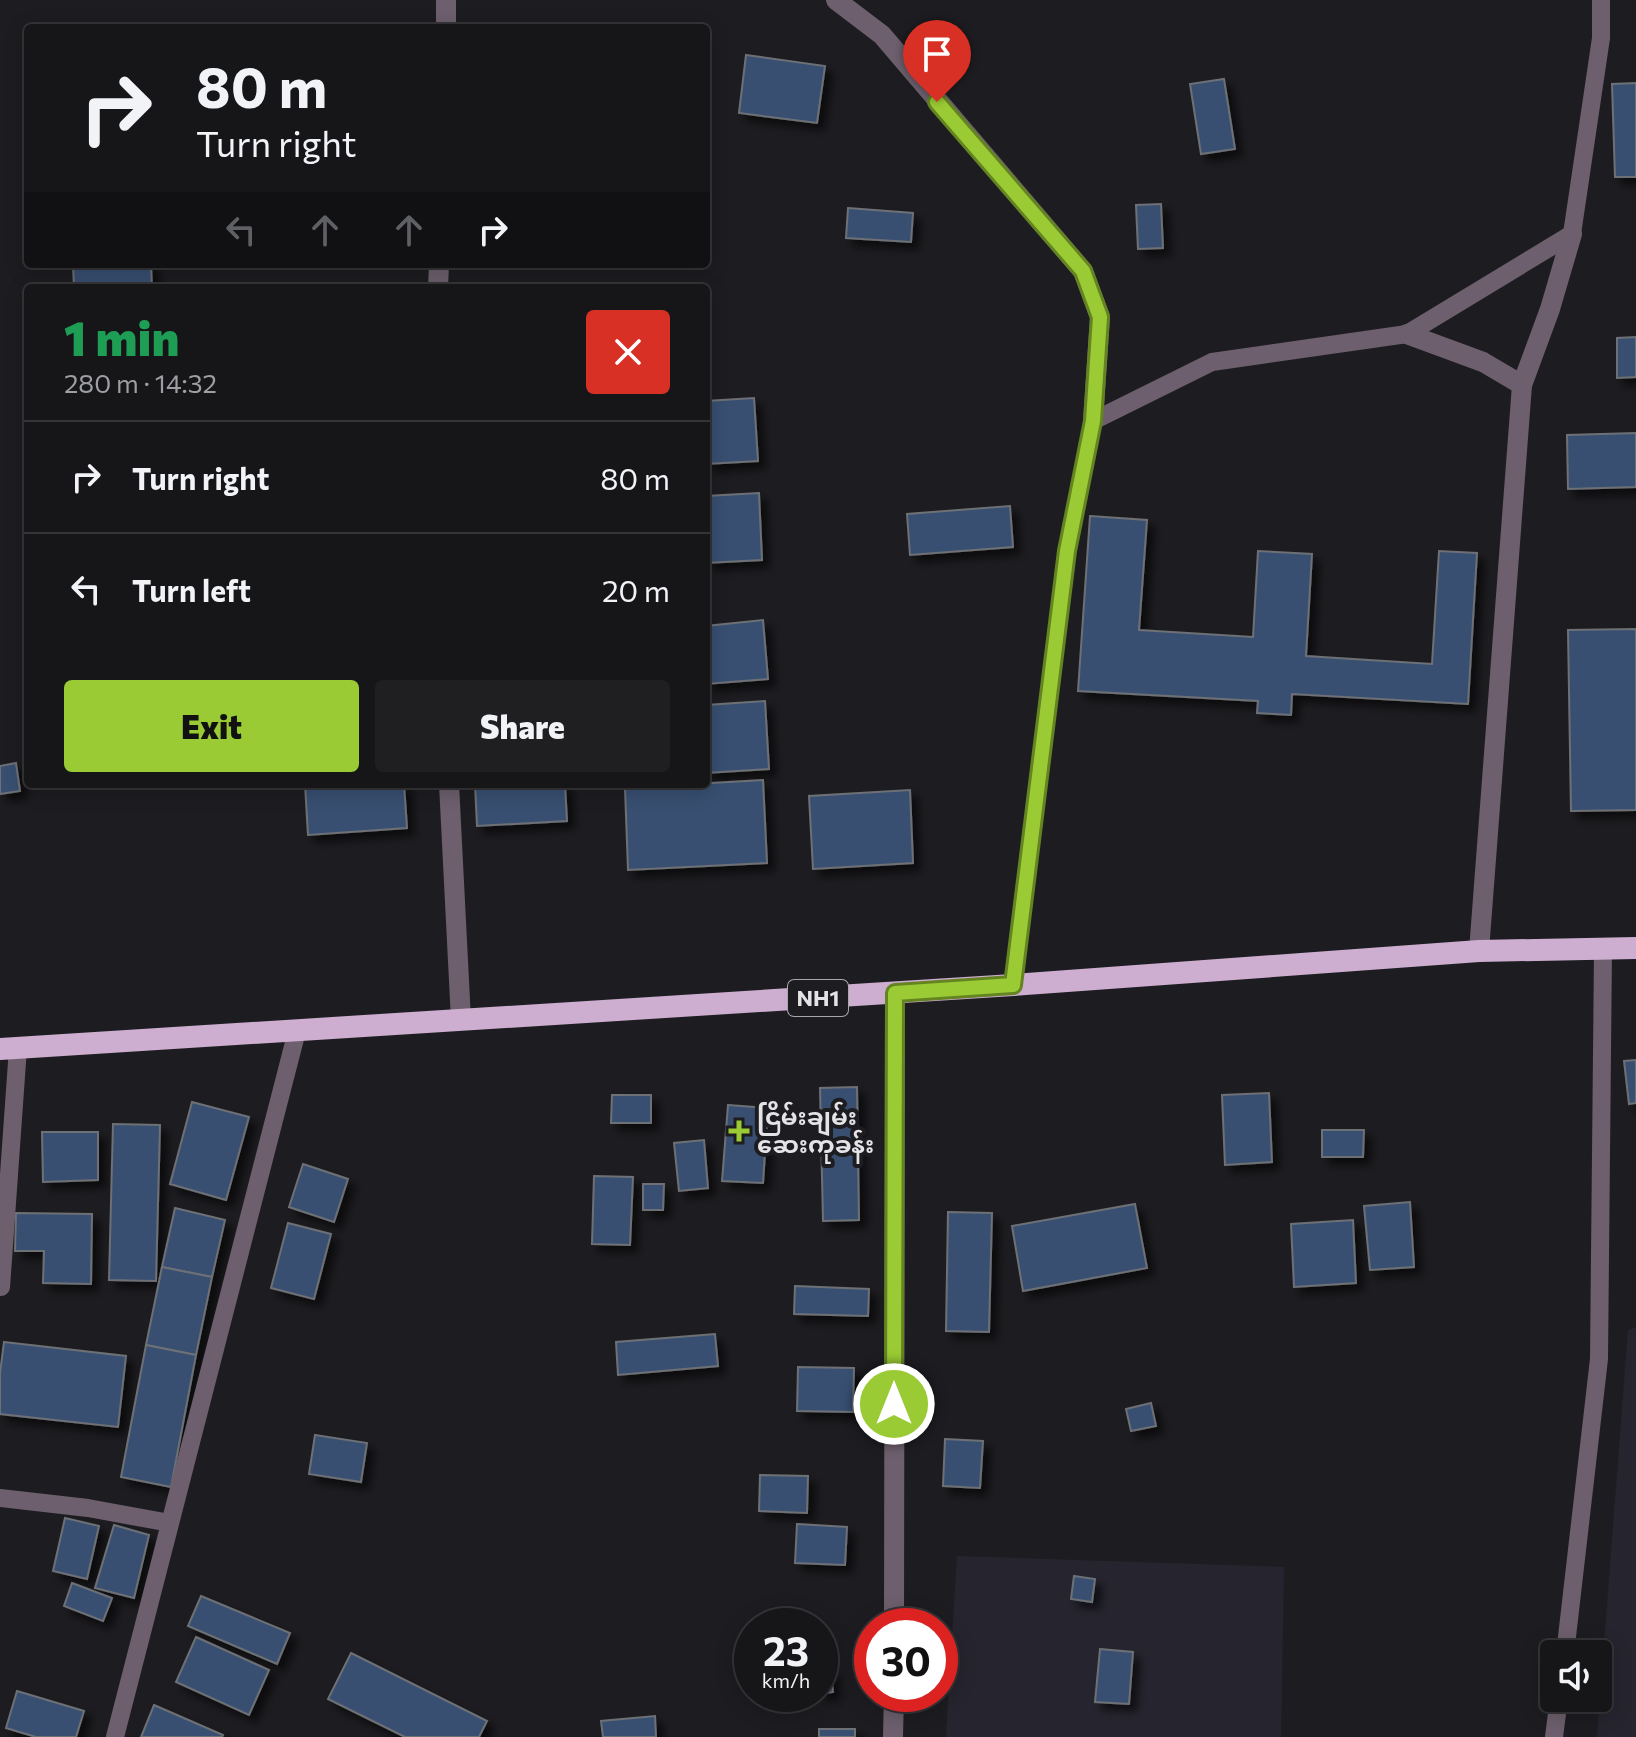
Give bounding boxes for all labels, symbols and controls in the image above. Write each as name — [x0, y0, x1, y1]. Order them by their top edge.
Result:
pin — [903, 20, 971, 102]
icon: arrive — [915, 32, 959, 76]
text: 80 m — [196, 51, 327, 120]
icon: right — [64, 56, 168, 160]
text: Turn right — [196, 120, 357, 164]
icon: left — [219, 208, 263, 252]
icon: ahead — [303, 208, 347, 252]
icon: ahead — [387, 208, 431, 252]
icon: right — [471, 208, 515, 252]
text: 1 min — [64, 307, 179, 366]
button: close — [586, 310, 670, 394]
text: 280 m · 14:32 — [64, 367, 217, 398]
icon: right — [64, 455, 108, 499]
text: Turn right — [132, 459, 269, 496]
text: 80 m — [600, 459, 670, 496]
icon: left — [64, 567, 108, 611]
text: Turn left — [132, 571, 251, 608]
text: 20 m — [602, 571, 670, 608]
button: Exit — [64, 680, 359, 772]
button: Share — [375, 680, 670, 772]
road number: NH1 — [788, 980, 848, 1016]
place label: ငြိမ်းချမ်း ဆေးကုခန်း — [757, 1101, 874, 1164]
marker: ငြိမ်းချမ်း ဆေးကုခန်း — [728, 1120, 750, 1142]
position arrow — [852, 1362, 936, 1446]
speed limit sign: 30 — [854, 1608, 958, 1712]
text: 23 — [763, 1625, 809, 1674]
map controls — [1540, 1640, 1612, 1712]
button: sound — [1540, 1640, 1612, 1712]
text: km/h — [762, 1668, 810, 1692]

